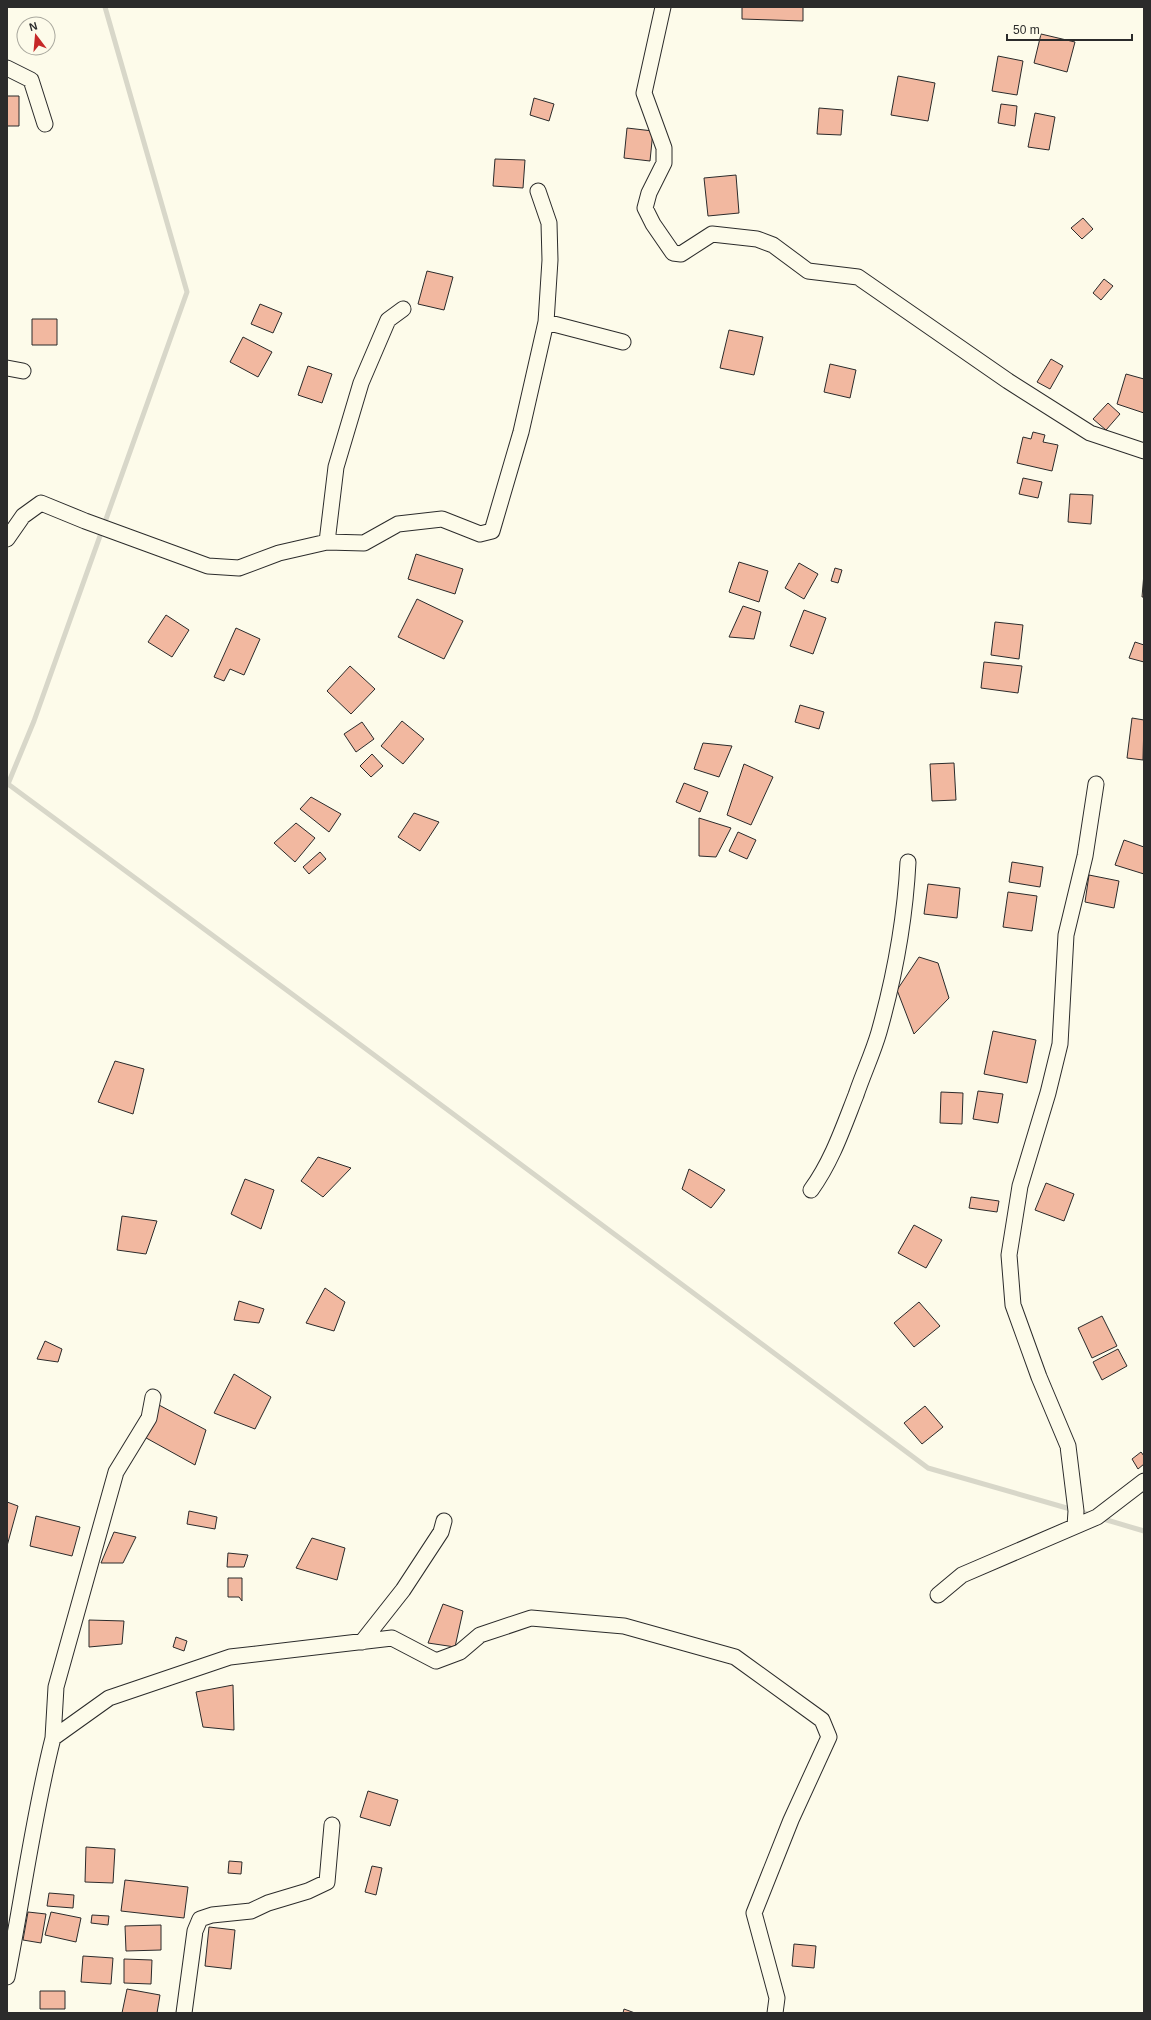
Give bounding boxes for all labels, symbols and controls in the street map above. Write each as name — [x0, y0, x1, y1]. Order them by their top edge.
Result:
north arrow — [16, 16, 56, 56]
scale bar — [1007, 16, 1132, 42]
text: N — [28, 20, 39, 33]
text: 50 m — [1013, 23, 1040, 37]

